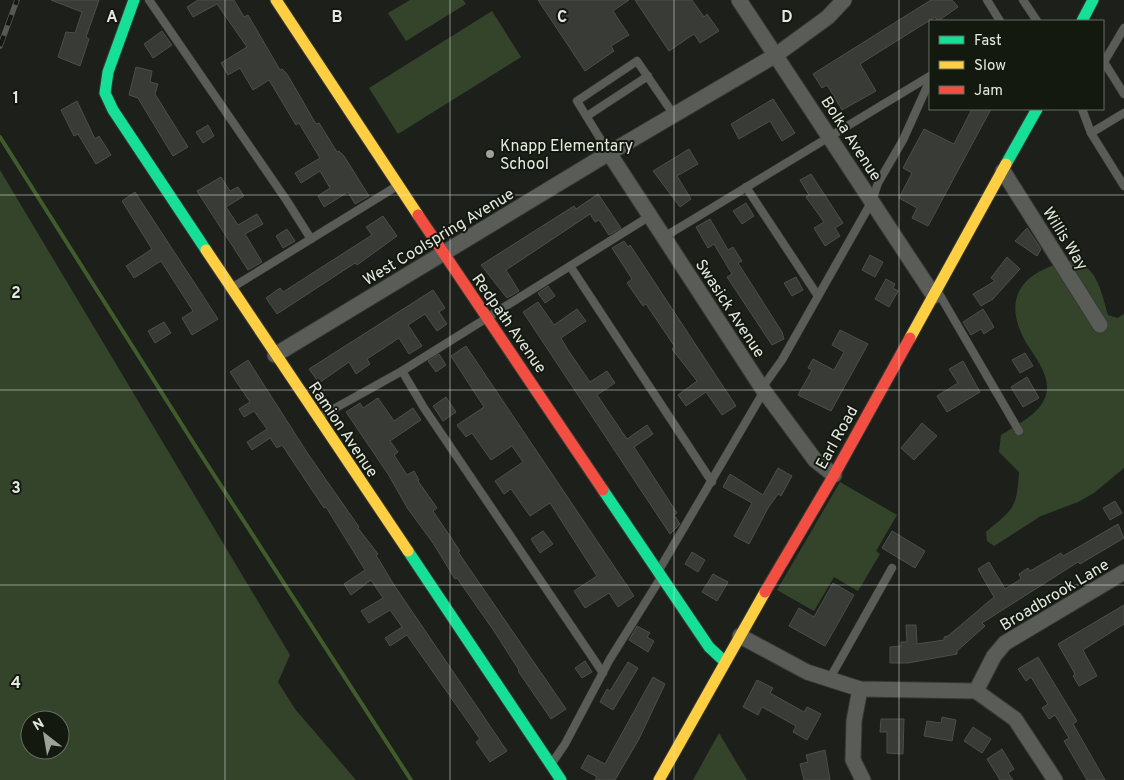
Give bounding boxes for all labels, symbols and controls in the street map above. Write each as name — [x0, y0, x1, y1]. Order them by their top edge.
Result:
text: A — [106, 8, 118, 28]
text: B — [331, 8, 343, 28]
text: C — [557, 8, 567, 28]
text: D — [781, 8, 793, 28]
legend — [929, 20, 1104, 110]
text: Fast — [974, 32, 1002, 51]
text: Slow — [974, 57, 1006, 76]
text: Jam — [974, 82, 1003, 101]
text: 1 — [13, 89, 19, 109]
street label: Bolka Avenue — [816, 93, 885, 185]
place label: Knapp Elementary School — [500, 137, 633, 175]
marker: Knapp Elementary School — [484, 148, 496, 160]
street label: West Coolspring Avenue — [360, 185, 518, 291]
street label: Willis Way — [1037, 204, 1092, 274]
street label: Swasick Avenue — [690, 256, 769, 362]
street label: Redpath Avenue — [467, 271, 550, 378]
text: 2 — [11, 284, 21, 304]
street label: Ramion Avenue — [303, 378, 382, 482]
street label: Earl Road — [812, 403, 863, 473]
text: 3 — [11, 479, 21, 499]
street label: Broadbrook Lane — [997, 555, 1113, 636]
text: 4 — [11, 674, 21, 694]
north arrow — [20, 710, 70, 760]
text: N — [30, 715, 48, 735]

